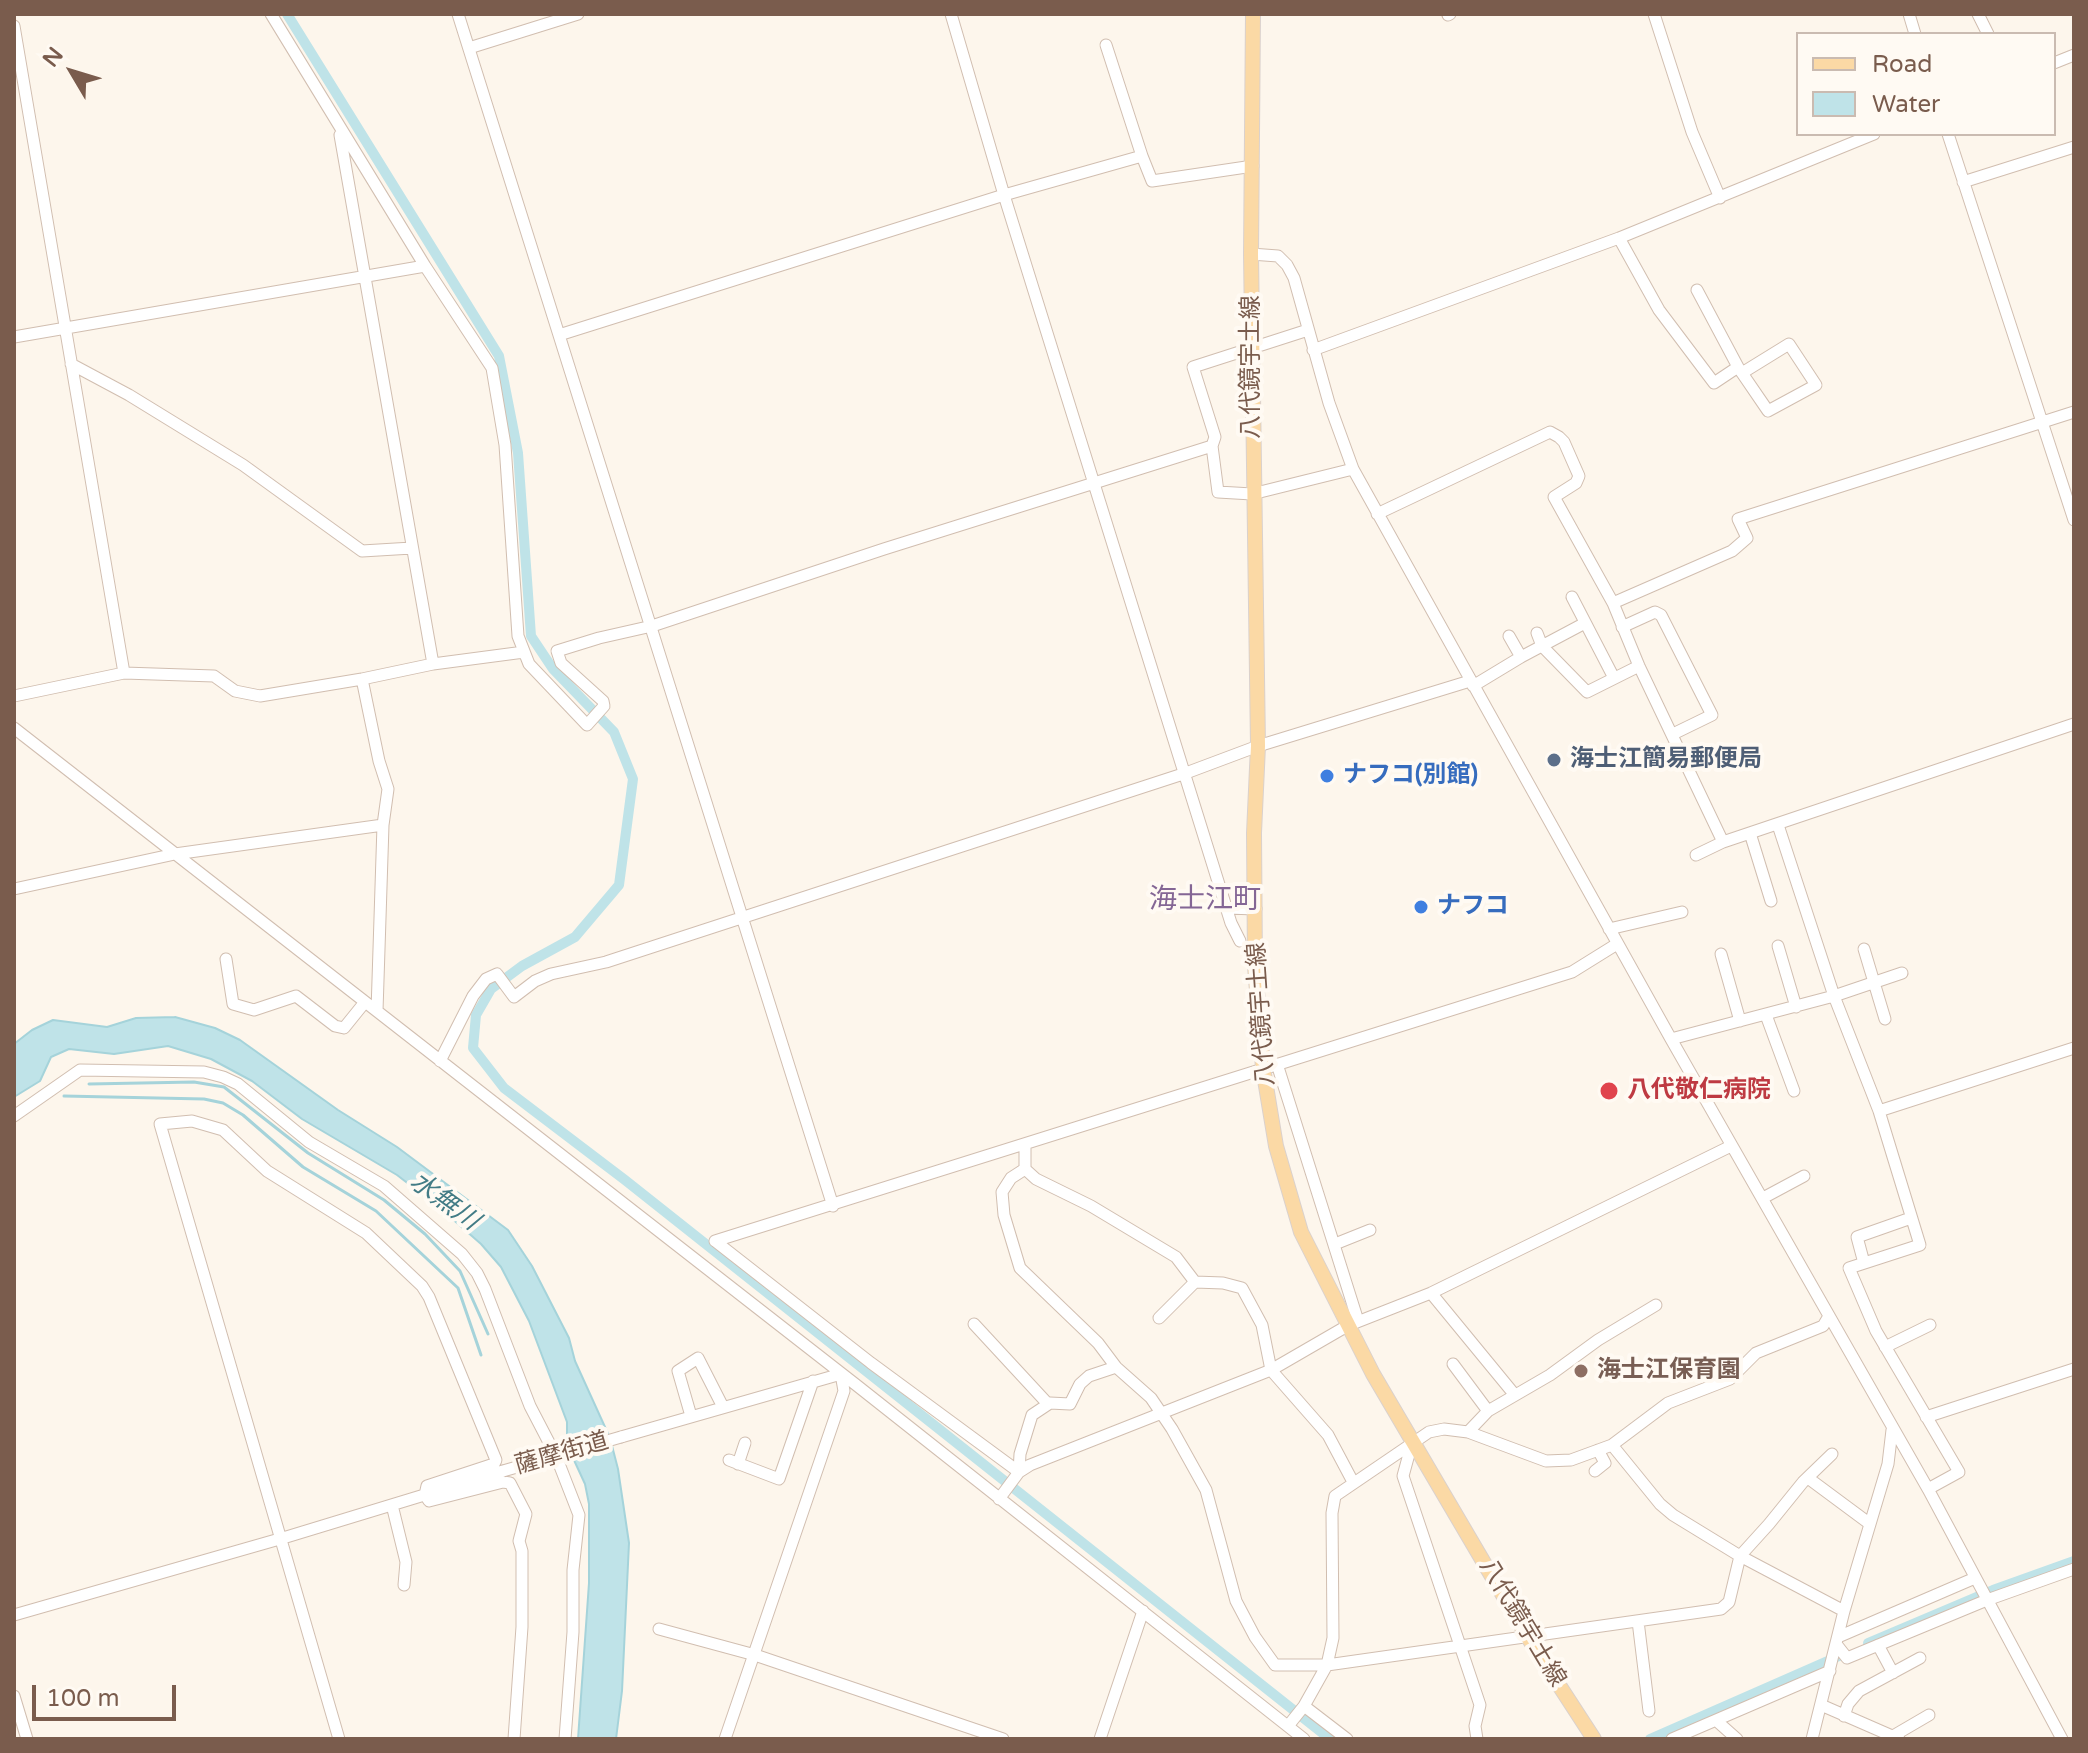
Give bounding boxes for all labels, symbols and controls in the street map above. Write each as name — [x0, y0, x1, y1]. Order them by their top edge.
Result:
north arrow — [32, 32, 112, 112]
legend — [1796, 32, 2056, 136]
text: N — [37, 42, 69, 72]
text: Road — [1872, 50, 1932, 79]
text: Water — [1872, 90, 1940, 119]
street label: 八代鏡宇土線 — [1238, 295, 1266, 439]
place label: 海士江簡易郵便局 — [1570, 746, 1762, 774]
marker: 海士江簡易郵便局 — [1545, 751, 1563, 769]
place label: ナフコ(別館) — [1343, 762, 1478, 790]
marker: ナフコ(別館) — [1318, 767, 1336, 785]
district label: 海士江町 — [1149, 884, 1261, 918]
place label: ナフコ — [1437, 893, 1509, 921]
marker: ナフコ — [1412, 898, 1430, 916]
street label: 八代鏡宇土線 — [1243, 941, 1281, 1087]
place label: 八代敬仁病院 — [1627, 1077, 1771, 1105]
marker: 八代敬仁病院 — [1598, 1080, 1620, 1102]
water label: 水無川 — [403, 1166, 485, 1238]
place label: 海士江保育園 — [1597, 1357, 1741, 1385]
marker: 海士江保育園 — [1572, 1362, 1590, 1380]
street label: 薩摩街道 — [512, 1427, 612, 1481]
street label: 八代鏡宇土線 — [1473, 1554, 1571, 1692]
scale bar — [36, 1669, 180, 1719]
text: 100 m — [46, 1684, 120, 1713]

